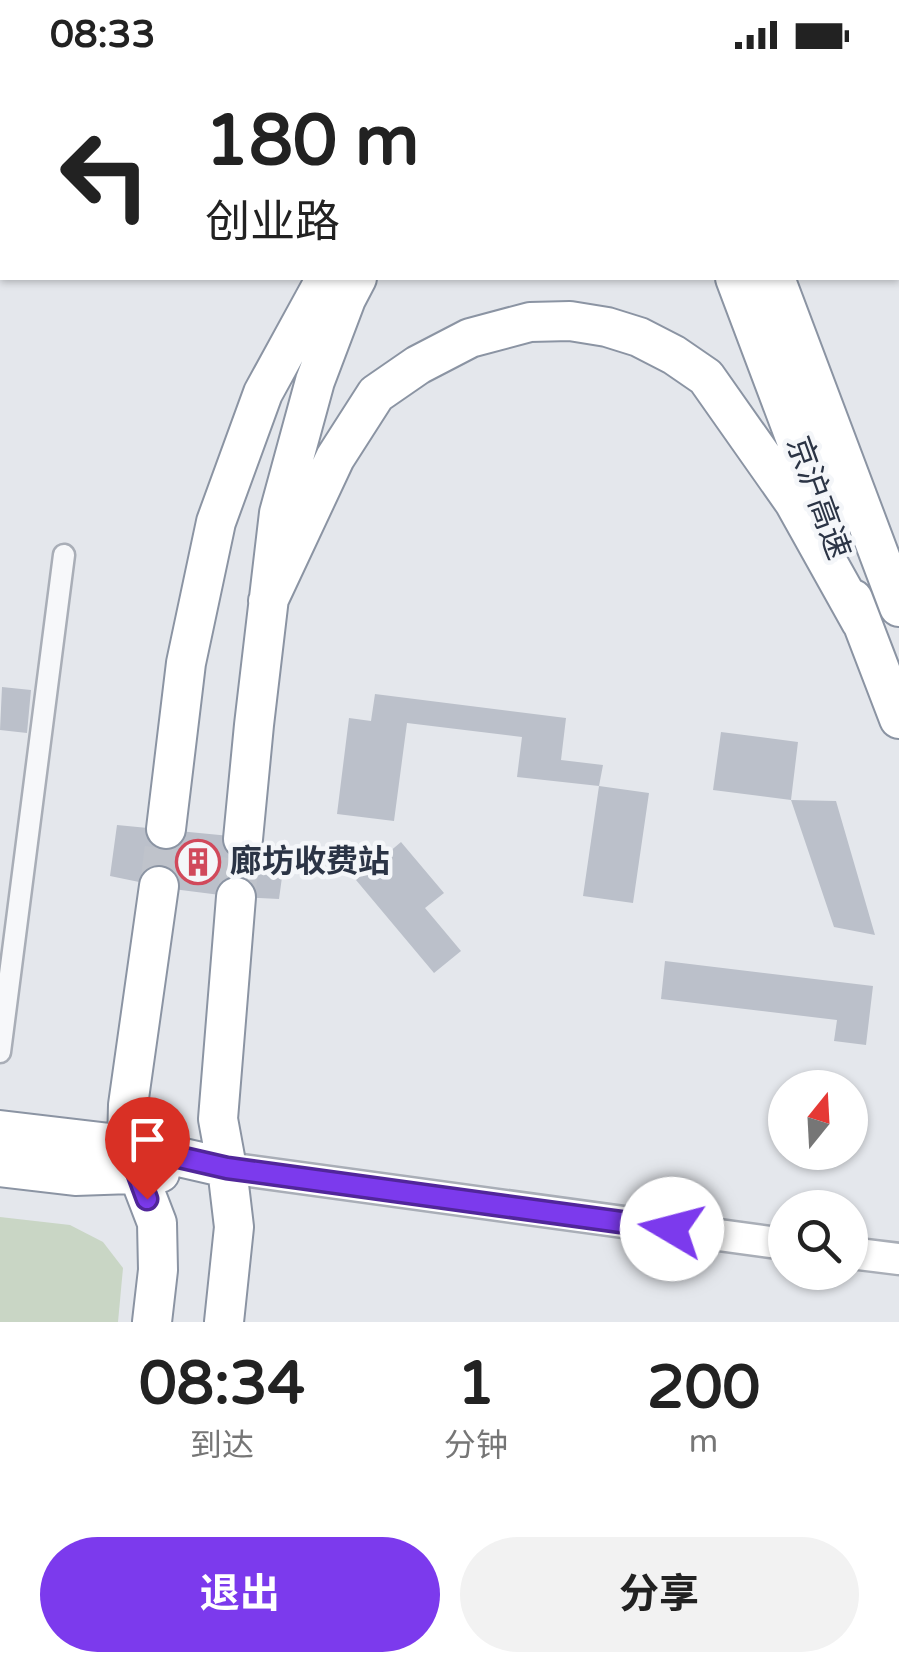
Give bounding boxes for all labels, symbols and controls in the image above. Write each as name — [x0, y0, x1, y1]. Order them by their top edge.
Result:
text: 08:33 — [50, 12, 155, 58]
text: 180 m — [205, 100, 419, 184]
icon: left — [40, 110, 170, 240]
text: 创业路 — [205, 196, 340, 250]
street label: 京沪高速 — [778, 431, 858, 565]
building icon: 廊坊收费站 — [175, 839, 221, 885]
place label: 廊坊收费站 — [230, 843, 390, 881]
north arrow — [768, 1070, 868, 1170]
map controls — [768, 1070, 868, 1290]
pin — [105, 1097, 190, 1200]
icon: arrive — [120, 1112, 175, 1167]
position arrow — [620, 1177, 724, 1281]
button: search — [768, 1190, 868, 1290]
text: 08:34 — [139, 1348, 305, 1420]
text: 1 — [457, 1348, 495, 1420]
text: 200 — [647, 1352, 760, 1424]
text: m — [689, 1423, 718, 1461]
text: 到达 — [190, 1427, 254, 1465]
text: 分钟 — [444, 1427, 508, 1465]
button: 退出 — [40, 1537, 440, 1652]
button: 分享 — [460, 1537, 859, 1652]

